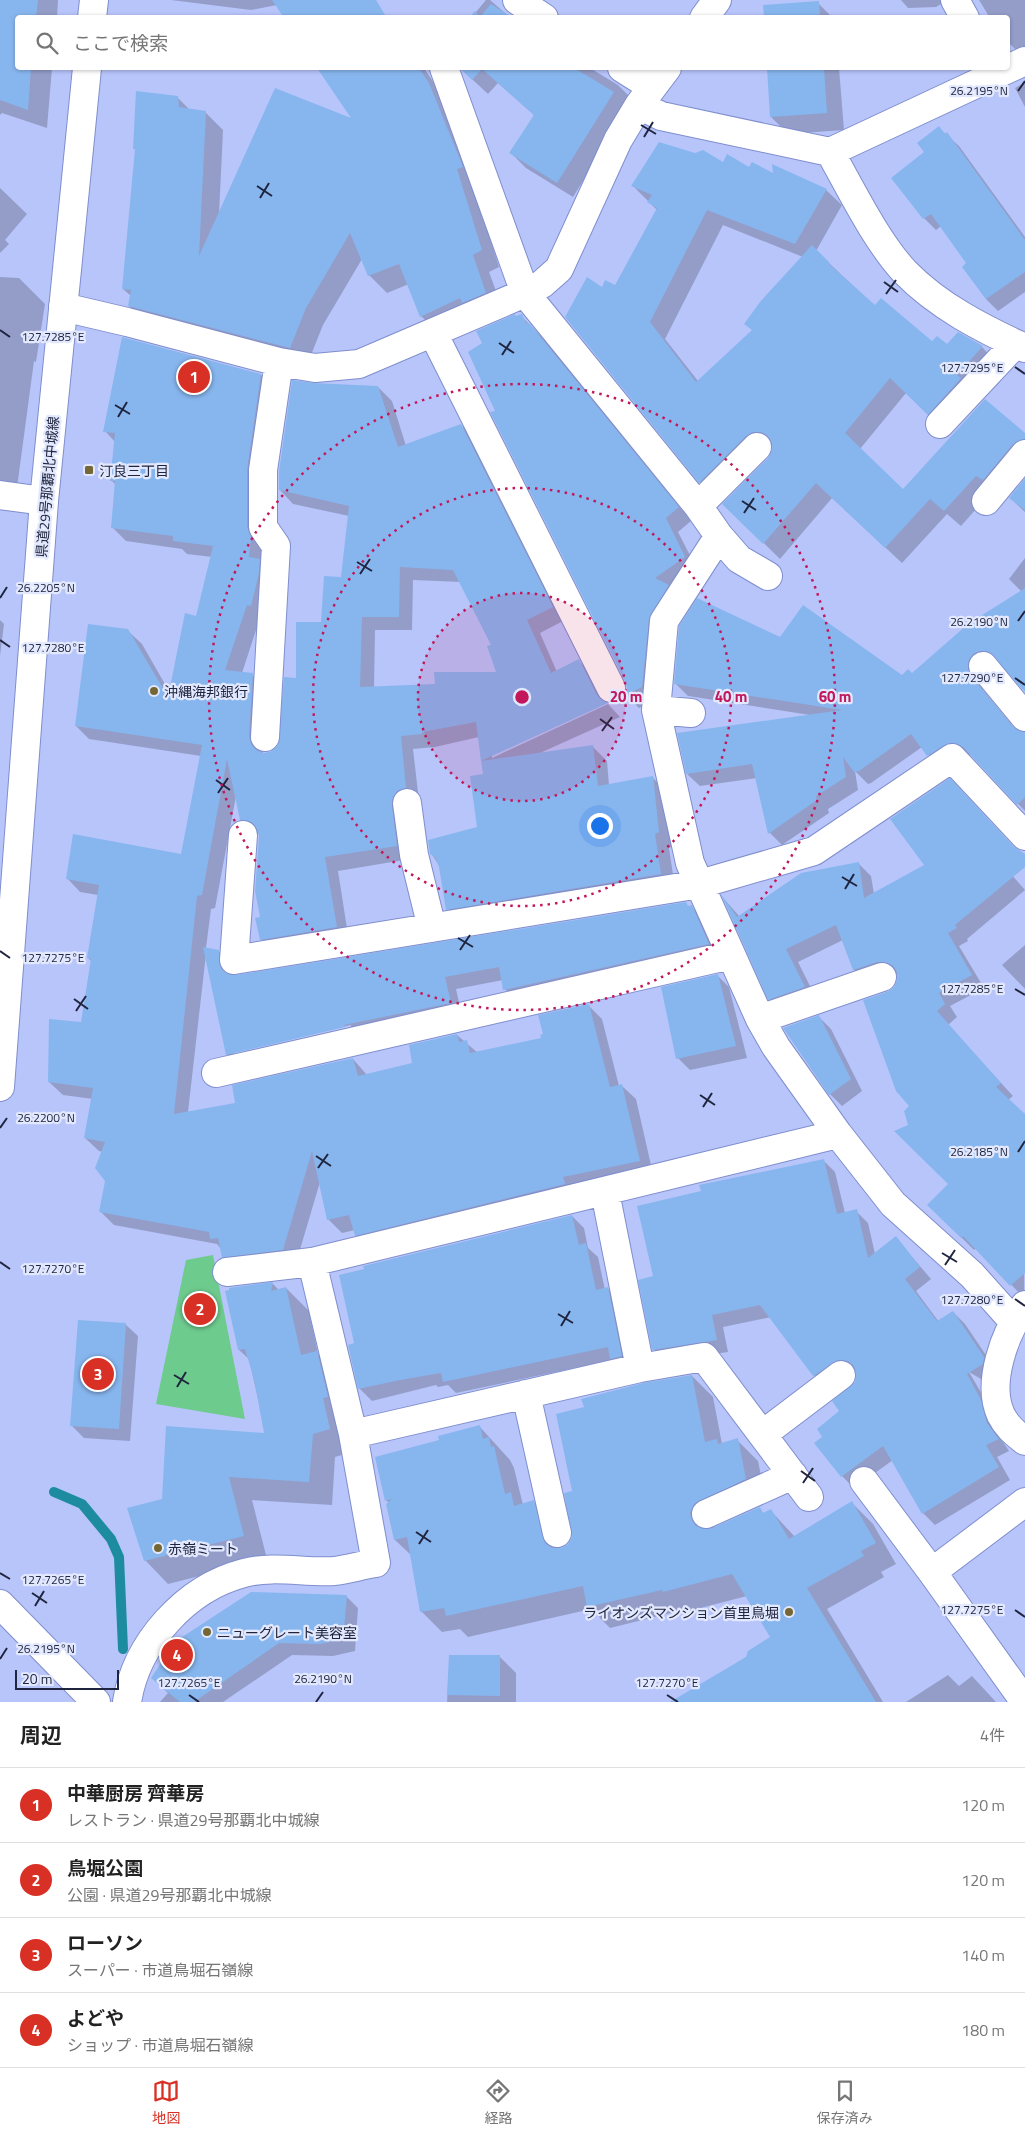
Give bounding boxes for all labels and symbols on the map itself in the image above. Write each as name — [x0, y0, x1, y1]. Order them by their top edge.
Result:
text: 26.2195°N — [950, 81, 1008, 100]
text: 127.7285°E — [22, 327, 85, 346]
pin: 1 — [178, 358, 210, 396]
text: 127.7295°E — [941, 358, 1004, 377]
street label: 県道29号那覇北中城線 — [30, 416, 64, 558]
place label: 汀良三丁目 — [99, 460, 169, 481]
marker: 汀良三丁目 — [83, 464, 95, 476]
text: 26.2205°N — [17, 578, 75, 597]
text: 26.2190°N — [950, 612, 1008, 631]
text: 127.7280°E — [22, 638, 85, 657]
text: 127.7290°E — [941, 668, 1004, 687]
place label: 沖縄海邦銀行 — [164, 681, 248, 702]
marker: 沖縄海邦銀行 — [148, 685, 160, 697]
text: 20 m — [610, 685, 642, 708]
text: 40 m — [715, 685, 747, 708]
text: 60 m — [819, 685, 851, 708]
centre of rings — [513, 688, 531, 706]
your location — [587, 813, 613, 839]
text: 127.7275°E — [22, 948, 85, 967]
text: 127.7285°E — [941, 979, 1004, 998]
text: 26.2200°N — [17, 1108, 75, 1127]
text: 26.2185°N — [950, 1142, 1008, 1161]
text: 127.7270°E — [22, 1259, 85, 1278]
pin: 2 — [184, 1290, 216, 1328]
text: 127.7280°E — [941, 1290, 1004, 1309]
pin: 3 — [82, 1355, 114, 1393]
place label: 赤嶺ミート — [168, 1538, 238, 1559]
marker: 赤嶺ミート — [152, 1542, 164, 1554]
text: 127.7265°E — [22, 1570, 85, 1589]
text: 127.7275°E — [941, 1600, 1004, 1619]
place label: ライオンズマンション首里鳥堀 — [583, 1602, 779, 1623]
marker: ライオンズマンション首里鳥堀 — [783, 1606, 795, 1618]
place label: ニューグレート美容室 — [217, 1622, 357, 1643]
marker: ニューグレート美容室 — [201, 1626, 213, 1638]
pin: 4 — [161, 1636, 193, 1674]
text: 26.2195°N — [17, 1639, 75, 1658]
scale bar — [15, 1667, 119, 1690]
text: 26.2190°N — [294, 1669, 352, 1688]
text: 127.7265°E — [158, 1673, 221, 1692]
text: 127.7270°E — [636, 1673, 699, 1692]

